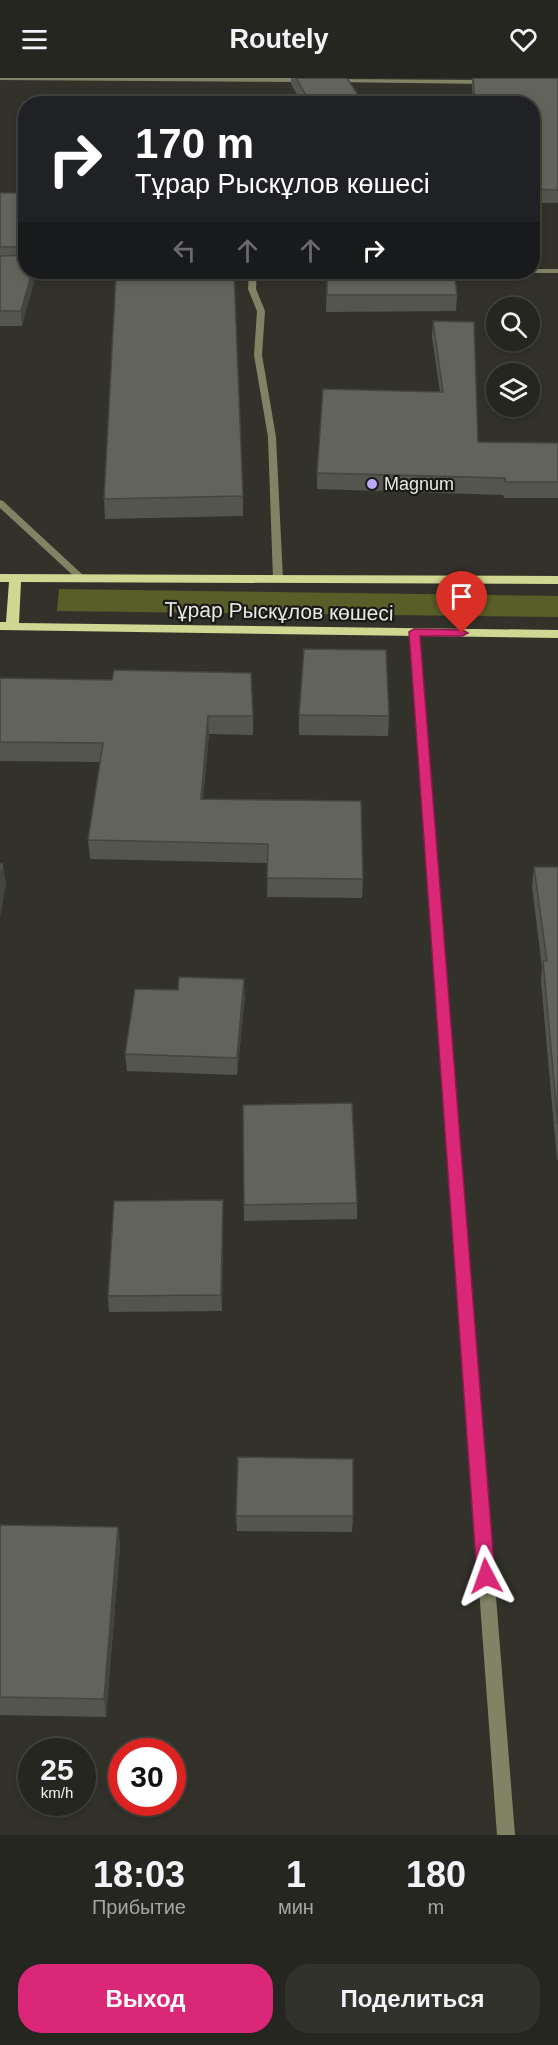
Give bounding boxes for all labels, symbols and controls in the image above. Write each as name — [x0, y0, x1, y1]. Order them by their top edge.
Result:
icon: menu — [18, 23, 51, 56]
icon: heart — [507, 23, 540, 56]
text: Routely — [229, 24, 329, 54]
icon: right — [36, 120, 114, 198]
text: 170 m — [135, 120, 254, 167]
text: Тұрар Рыскұлов көшесі — [135, 169, 430, 199]
icon: left — [168, 234, 201, 267]
icon: ahead — [231, 234, 264, 267]
icon: ahead — [294, 234, 327, 267]
icon: right — [357, 234, 390, 267]
map controls — [486, 297, 540, 417]
button: search — [486, 297, 540, 351]
button: layers — [486, 363, 540, 417]
place label: Magnum — [384, 474, 454, 494]
marker: Magnum — [365, 477, 379, 491]
pin — [436, 571, 487, 633]
icon: arrive — [445, 580, 478, 613]
street label: Тұрар Рыскұлов көшесі — [164, 598, 394, 624]
position arrow — [454, 1544, 518, 1608]
speed limit sign: 30 — [108, 1738, 186, 1816]
text: 25 — [40, 1753, 74, 1786]
text: km/h — [41, 1784, 73, 1801]
text: 18:03 — [93, 1854, 185, 1895]
text: 1 — [286, 1854, 306, 1895]
text: 180 — [406, 1854, 466, 1895]
text: Прибытие — [92, 1896, 186, 1918]
text: мин — [278, 1896, 314, 1918]
text: m — [428, 1896, 444, 1918]
button: Выход — [18, 1964, 273, 2033]
button: Поделиться — [285, 1964, 540, 2033]

